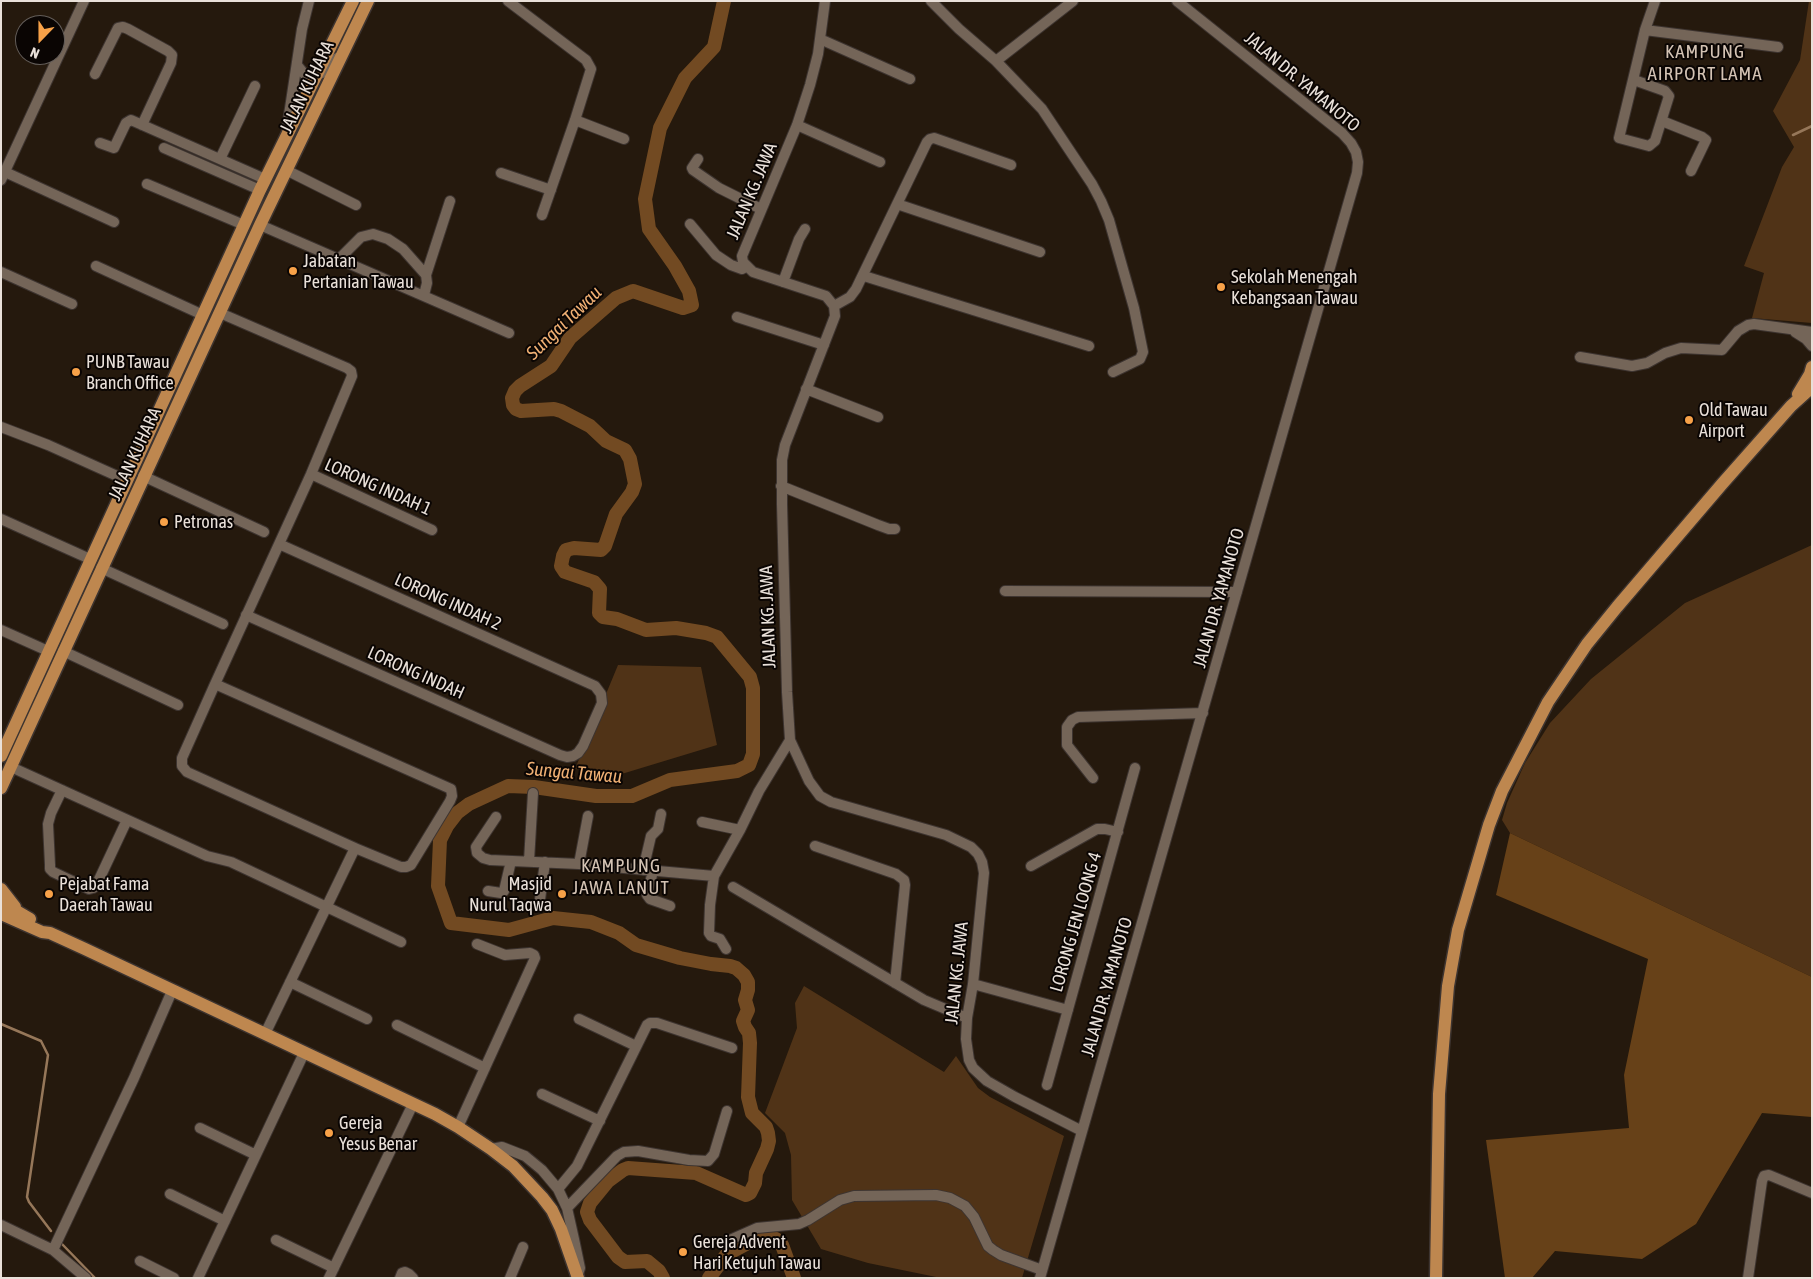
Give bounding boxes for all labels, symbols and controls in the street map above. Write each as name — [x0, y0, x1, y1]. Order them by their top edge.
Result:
north arrow — [15, 15, 65, 65]
street label: JALAN DR. YAMANOTO — [1240, 27, 1364, 137]
street label: JALAN KUHARA — [275, 37, 339, 137]
district label: KAMPUNG AIRPORT LAMA — [1646, 41, 1764, 85]
text: N — [28, 44, 42, 62]
street label: JALAN KG. JAWA — [722, 140, 782, 242]
place label: Jabatan Pertanian Tawau — [303, 250, 414, 292]
marker: Jabatan Pertanian Tawau — [287, 265, 299, 277]
place label: Sekolah Menengah Kebangsaan Tawau — [1231, 266, 1358, 308]
water label: Sungai Tawau — [522, 281, 606, 365]
marker: Sekolah Menengah Kebangsaan Tawau — [1215, 281, 1227, 293]
place label: PUNB Tawau Branch Office — [86, 351, 174, 394]
marker: PUNB Tawau Branch Office — [70, 366, 82, 378]
place label: Old Tawau Airport — [1699, 399, 1768, 442]
street label: JALAN KUHARA — [104, 404, 166, 504]
marker: Old Tawau Airport — [1683, 414, 1695, 426]
street label: LORONG INDAH 1 — [321, 454, 435, 520]
place label: Petronas — [174, 511, 233, 533]
marker: Petronas — [158, 516, 170, 528]
street label: JALAN DR. YAMANOTO — [1189, 526, 1249, 670]
street label: JALAN KG. JAWA — [755, 565, 781, 669]
street label: LORONG INDAH 2 — [391, 569, 505, 635]
street label: LORONG INDAH — [364, 642, 468, 704]
water label: Sungai Tawau — [525, 757, 623, 789]
street label: LORONG JEN LOONG 4 — [1046, 850, 1106, 994]
district label: KAMPUNG JAWA LANUT — [571, 855, 671, 899]
place label: Pejabat Fama Daerah Tawau — [59, 873, 153, 916]
place label: Masjid Nurul Taqwa — [469, 873, 552, 916]
marker: Pejabat Fama Daerah Tawau — [43, 888, 55, 900]
marker: Masjid Nurul Taqwa — [556, 888, 568, 900]
street label: JALAN DR. YAMANOTO — [1077, 915, 1137, 1059]
street label: JALAN KG. JAWA — [941, 921, 973, 1025]
place label: Gereja Yesus Benar — [339, 1112, 417, 1154]
marker: Gereja Yesus Benar — [323, 1127, 335, 1139]
place label: Gereja Advent Hari Ketujuh Tawau — [693, 1231, 821, 1274]
marker: Gereja Advent Hari Ketujuh Tawau — [677, 1246, 689, 1258]

